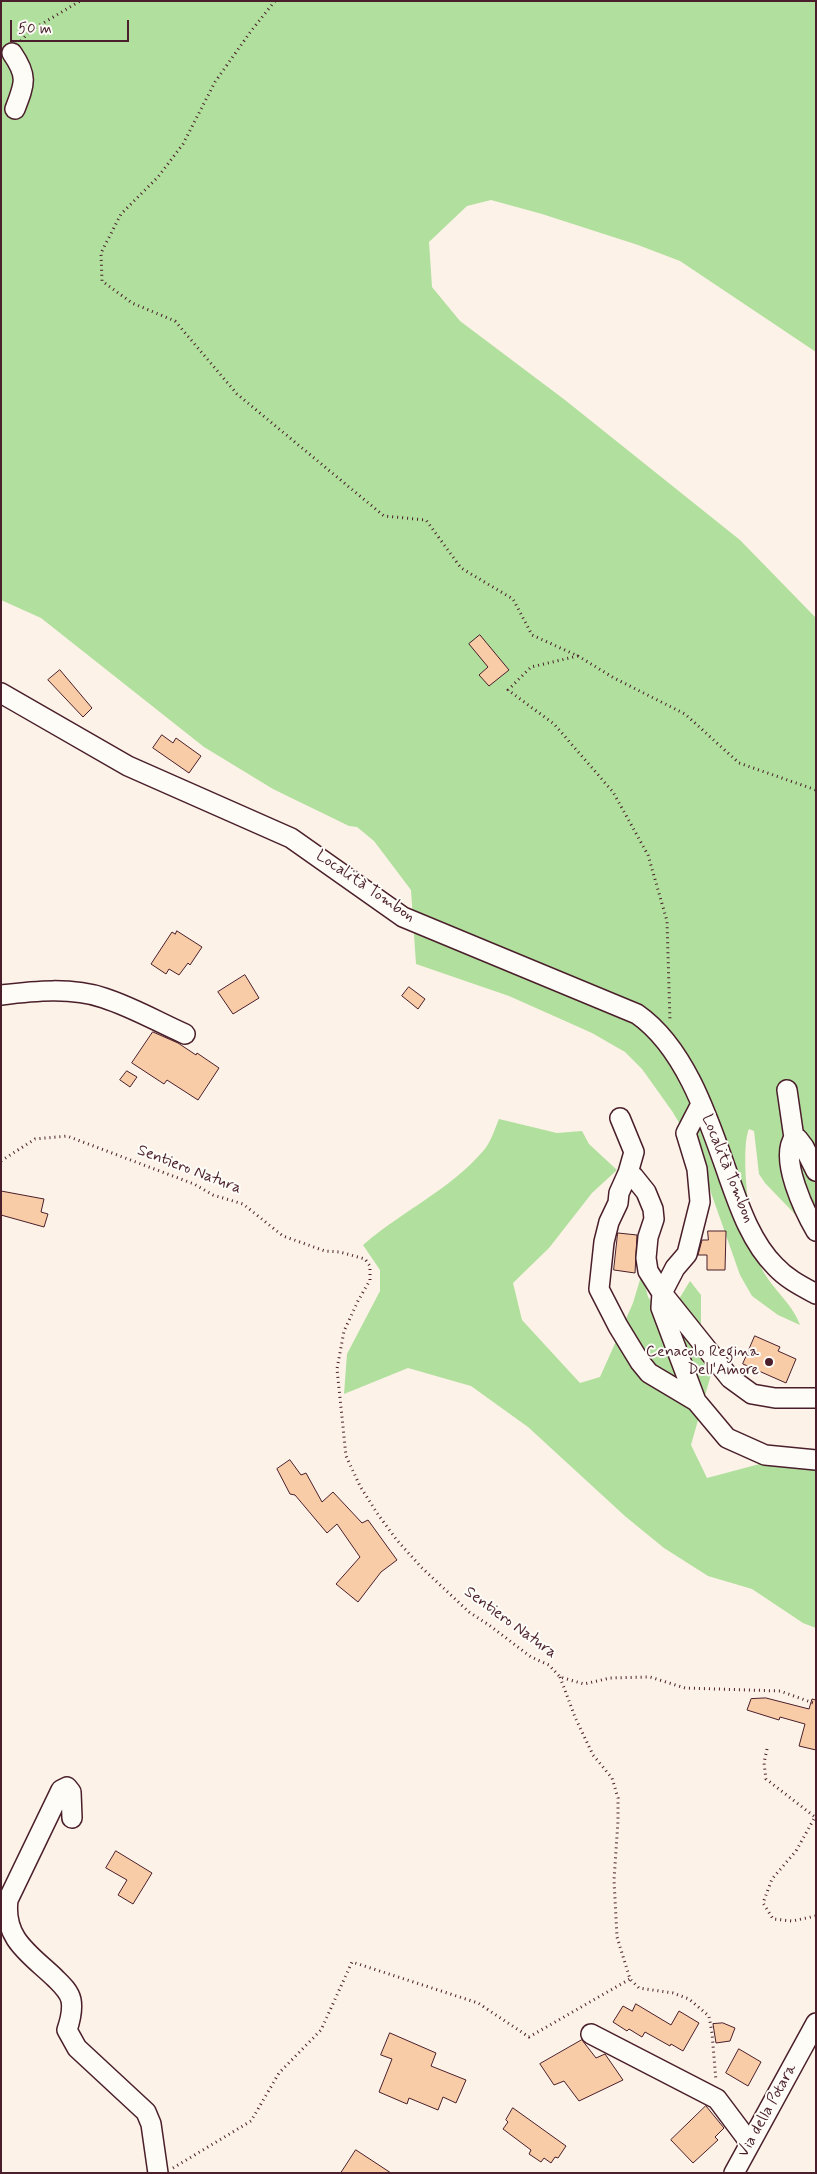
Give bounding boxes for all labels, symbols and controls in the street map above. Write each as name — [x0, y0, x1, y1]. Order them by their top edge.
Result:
scale bar — [12, 10, 131, 42]
text: 50 m — [18, 19, 52, 39]
street label: Località Tombon — [312, 847, 418, 927]
street label: Località Tombon — [696, 1112, 758, 1226]
street label: Sentiero Natura — [134, 1141, 244, 1199]
place label: Cenacolo Regina Dell'Amore — [646, 1343, 759, 1381]
marker: Cenacolo Regina Dell'Amore — [763, 1356, 775, 1368]
street label: Sentiero Natura — [460, 1583, 560, 1663]
street label: Via della Potara — [734, 2061, 802, 2161]

